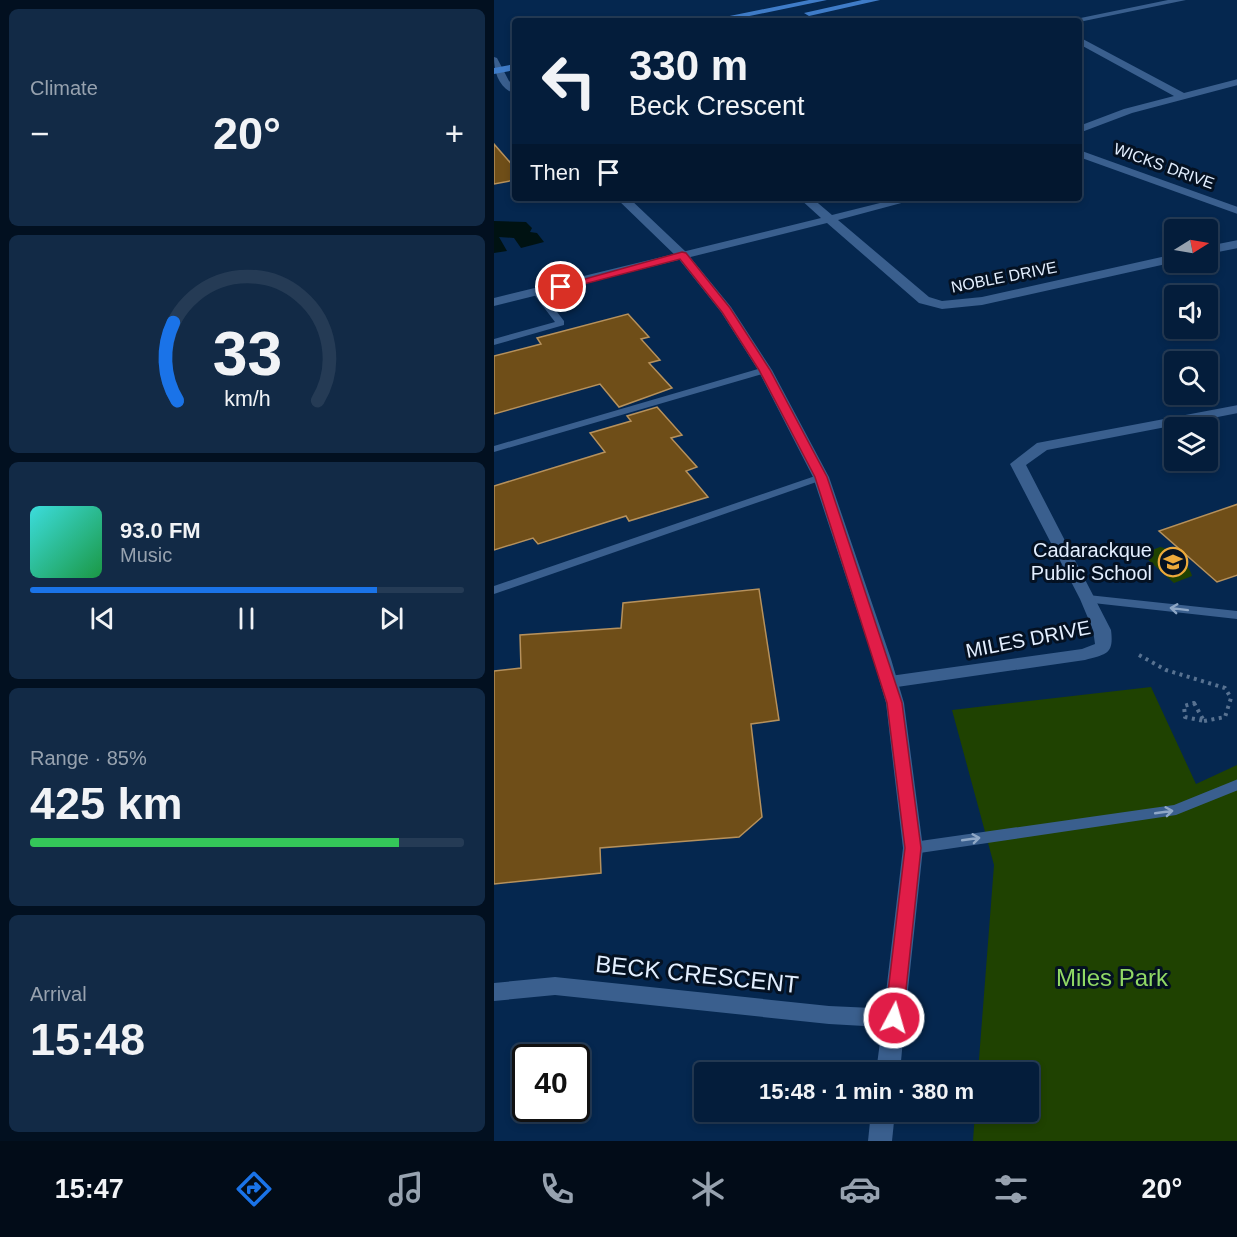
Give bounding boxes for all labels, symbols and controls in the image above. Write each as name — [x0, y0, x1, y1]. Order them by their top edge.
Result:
icon: left — [530, 42, 608, 120]
text: 330 m — [629, 42, 748, 89]
text: Climate — [30, 77, 98, 99]
text: Beck Crescent — [629, 91, 805, 121]
text: 20° — [213, 108, 281, 159]
text: − — [30, 115, 49, 152]
text: + — [445, 115, 464, 152]
street label: WICKS DRIVE — [1111, 140, 1217, 192]
icon: arrive — [592, 156, 625, 189]
text: Then — [530, 160, 580, 185]
north arrow — [1164, 219, 1218, 273]
map controls — [1164, 219, 1218, 471]
street label: NOBLE DRIVE — [950, 258, 1058, 296]
pin — [535, 261, 586, 312]
icon: arrive — [544, 270, 577, 303]
button: sound — [1164, 285, 1218, 339]
text: 33 — [212, 319, 282, 388]
button: search — [1164, 351, 1218, 405]
text: km/h — [224, 388, 270, 412]
button: layers — [1164, 417, 1218, 471]
text: 93.0 FM — [120, 518, 201, 543]
place label: Cadarackque Public School — [1031, 539, 1152, 584]
text: Music — [120, 544, 172, 566]
school or university icon: Cadarackque Public School — [1157, 546, 1189, 578]
icon: previous — [86, 602, 119, 635]
icon: pause — [230, 602, 263, 635]
icon: next — [375, 602, 408, 635]
one-way arrow — [1170, 603, 1190, 614]
street label: MILES DRIVE — [964, 616, 1092, 662]
text: Range · 85% — [30, 747, 147, 769]
text: 425 km — [30, 778, 183, 829]
one-way arrow — [1154, 806, 1173, 817]
one-way arrow — [961, 834, 980, 845]
street label: BECK CRESCENT — [594, 950, 800, 998]
park label: Miles Park — [1056, 964, 1169, 991]
text: Arrival — [30, 983, 87, 1005]
position arrow — [862, 986, 926, 1050]
text: 15:48 — [30, 1014, 145, 1065]
speed limit sign: 40 — [512, 1044, 590, 1122]
text: 15:48 · 1 min · 380 m — [759, 1079, 974, 1104]
icon: directions — [233, 1168, 275, 1210]
icon: music — [385, 1168, 427, 1210]
icon: phone — [536, 1168, 578, 1210]
icon: climate — [687, 1168, 729, 1210]
icon: car — [839, 1168, 881, 1210]
icon: filters — [990, 1168, 1032, 1210]
text: 15:47 — [55, 1174, 124, 1204]
text: 20° — [1141, 1174, 1182, 1204]

